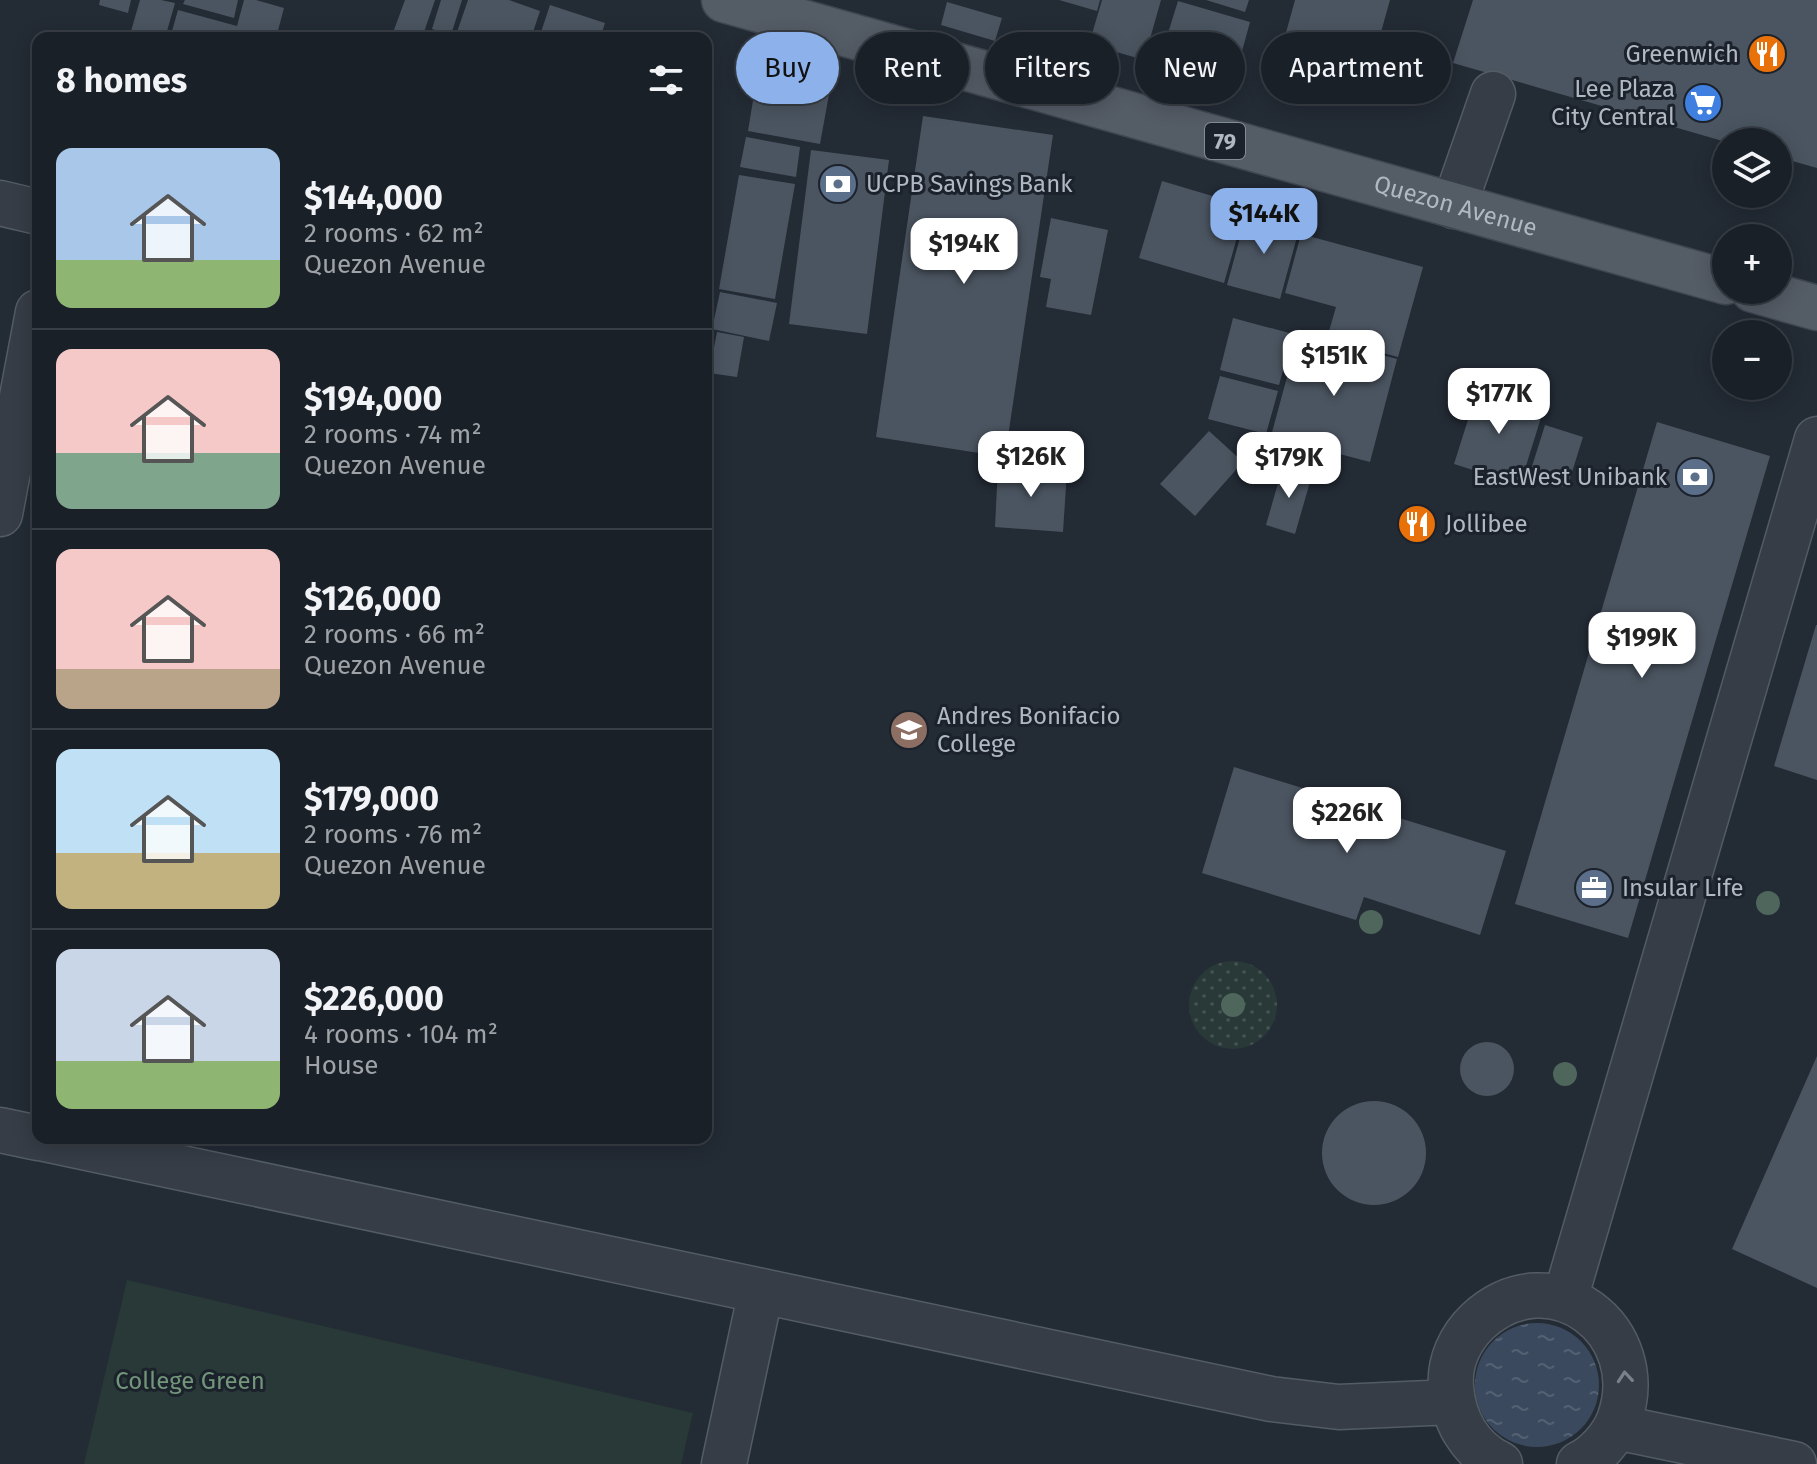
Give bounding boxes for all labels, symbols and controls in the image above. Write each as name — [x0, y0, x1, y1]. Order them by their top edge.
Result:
chip: Buy — [736, 32, 839, 104]
chip: Rent — [855, 32, 969, 104]
chip: Filters — [985, 32, 1119, 104]
chip: New — [1135, 32, 1245, 104]
chip: Apartment — [1261, 32, 1451, 104]
restaurant icon: Greenwich — [1746, 33, 1788, 75]
place label: Greenwich — [1626, 40, 1739, 68]
icon: filters — [644, 58, 688, 102]
text: 8 homes — [56, 60, 187, 101]
place label: Lee Plaza City Central — [1551, 75, 1675, 131]
supermarket icon: Lee Plaza City Central — [1682, 82, 1724, 124]
road number: 79 — [1205, 123, 1245, 159]
map controls — [1712, 128, 1792, 400]
button: layers — [1712, 128, 1792, 208]
bank icon: UCPB Savings Bank — [817, 163, 859, 205]
place label: UCPB Savings Bank — [866, 170, 1073, 198]
street label: Quezon Avenue — [1371, 170, 1540, 242]
text: $144,000 — [304, 177, 443, 218]
icon: home — [120, 180, 216, 276]
pin: $144K — [1208, 188, 1320, 256]
text: $144K — [1228, 198, 1300, 229]
text: 2 rooms · 62 m² — [304, 218, 484, 249]
pin: $194K — [908, 218, 1020, 286]
button: + — [1712, 224, 1792, 304]
text: $194K — [929, 228, 999, 259]
text: Quezon Avenue — [304, 249, 486, 280]
button: − — [1712, 320, 1792, 400]
pin: $151K — [1278, 330, 1390, 398]
text: $151K — [1301, 340, 1367, 371]
pin: $177K — [1443, 368, 1555, 436]
text: $194,000 — [304, 378, 442, 419]
text: $177K — [1466, 378, 1532, 409]
icon: home — [120, 381, 216, 477]
text: 2 rooms · 74 m² — [304, 419, 482, 450]
pin: $126K — [975, 431, 1087, 499]
pin: $179K — [1233, 432, 1345, 500]
text: $126K — [996, 441, 1066, 472]
text: $179K — [1255, 442, 1323, 473]
text: Quezon Avenue — [304, 450, 486, 481]
bank icon: EastWest Unibank — [1674, 456, 1716, 498]
place label: EastWest Unibank — [1473, 463, 1668, 491]
restaurant icon: Jollibee — [1396, 503, 1438, 545]
place label: Jollibee — [1445, 510, 1528, 538]
text: $126,000 — [304, 578, 441, 619]
icon: home — [120, 581, 216, 677]
pin: $199K — [1586, 612, 1698, 680]
text: 2 rooms · 66 m² — [304, 619, 485, 650]
text: $199K — [1607, 622, 1677, 653]
text: Quezon Avenue — [304, 650, 486, 681]
place label: Andres Bonifacio College — [937, 702, 1121, 758]
school or university icon: Andres Bonifacio College — [888, 709, 930, 751]
text: $179,000 — [304, 778, 439, 819]
icon: home — [120, 781, 216, 877]
pin: $226K — [1291, 787, 1403, 855]
text: $226K — [1311, 797, 1383, 828]
text: 2 rooms · 76 m² — [304, 819, 482, 850]
text: Quezon Avenue — [304, 850, 486, 881]
office icon: Insular Life — [1573, 867, 1615, 909]
place label: Insular Life — [1622, 874, 1744, 902]
text: $226,000 — [304, 978, 444, 1019]
icon: home — [120, 981, 216, 1077]
text: 4 rooms · 104 m² — [304, 1019, 498, 1050]
text: House — [304, 1050, 378, 1081]
park label: College Green — [115, 1367, 265, 1395]
one-way arrow — [1617, 1370, 1634, 1383]

